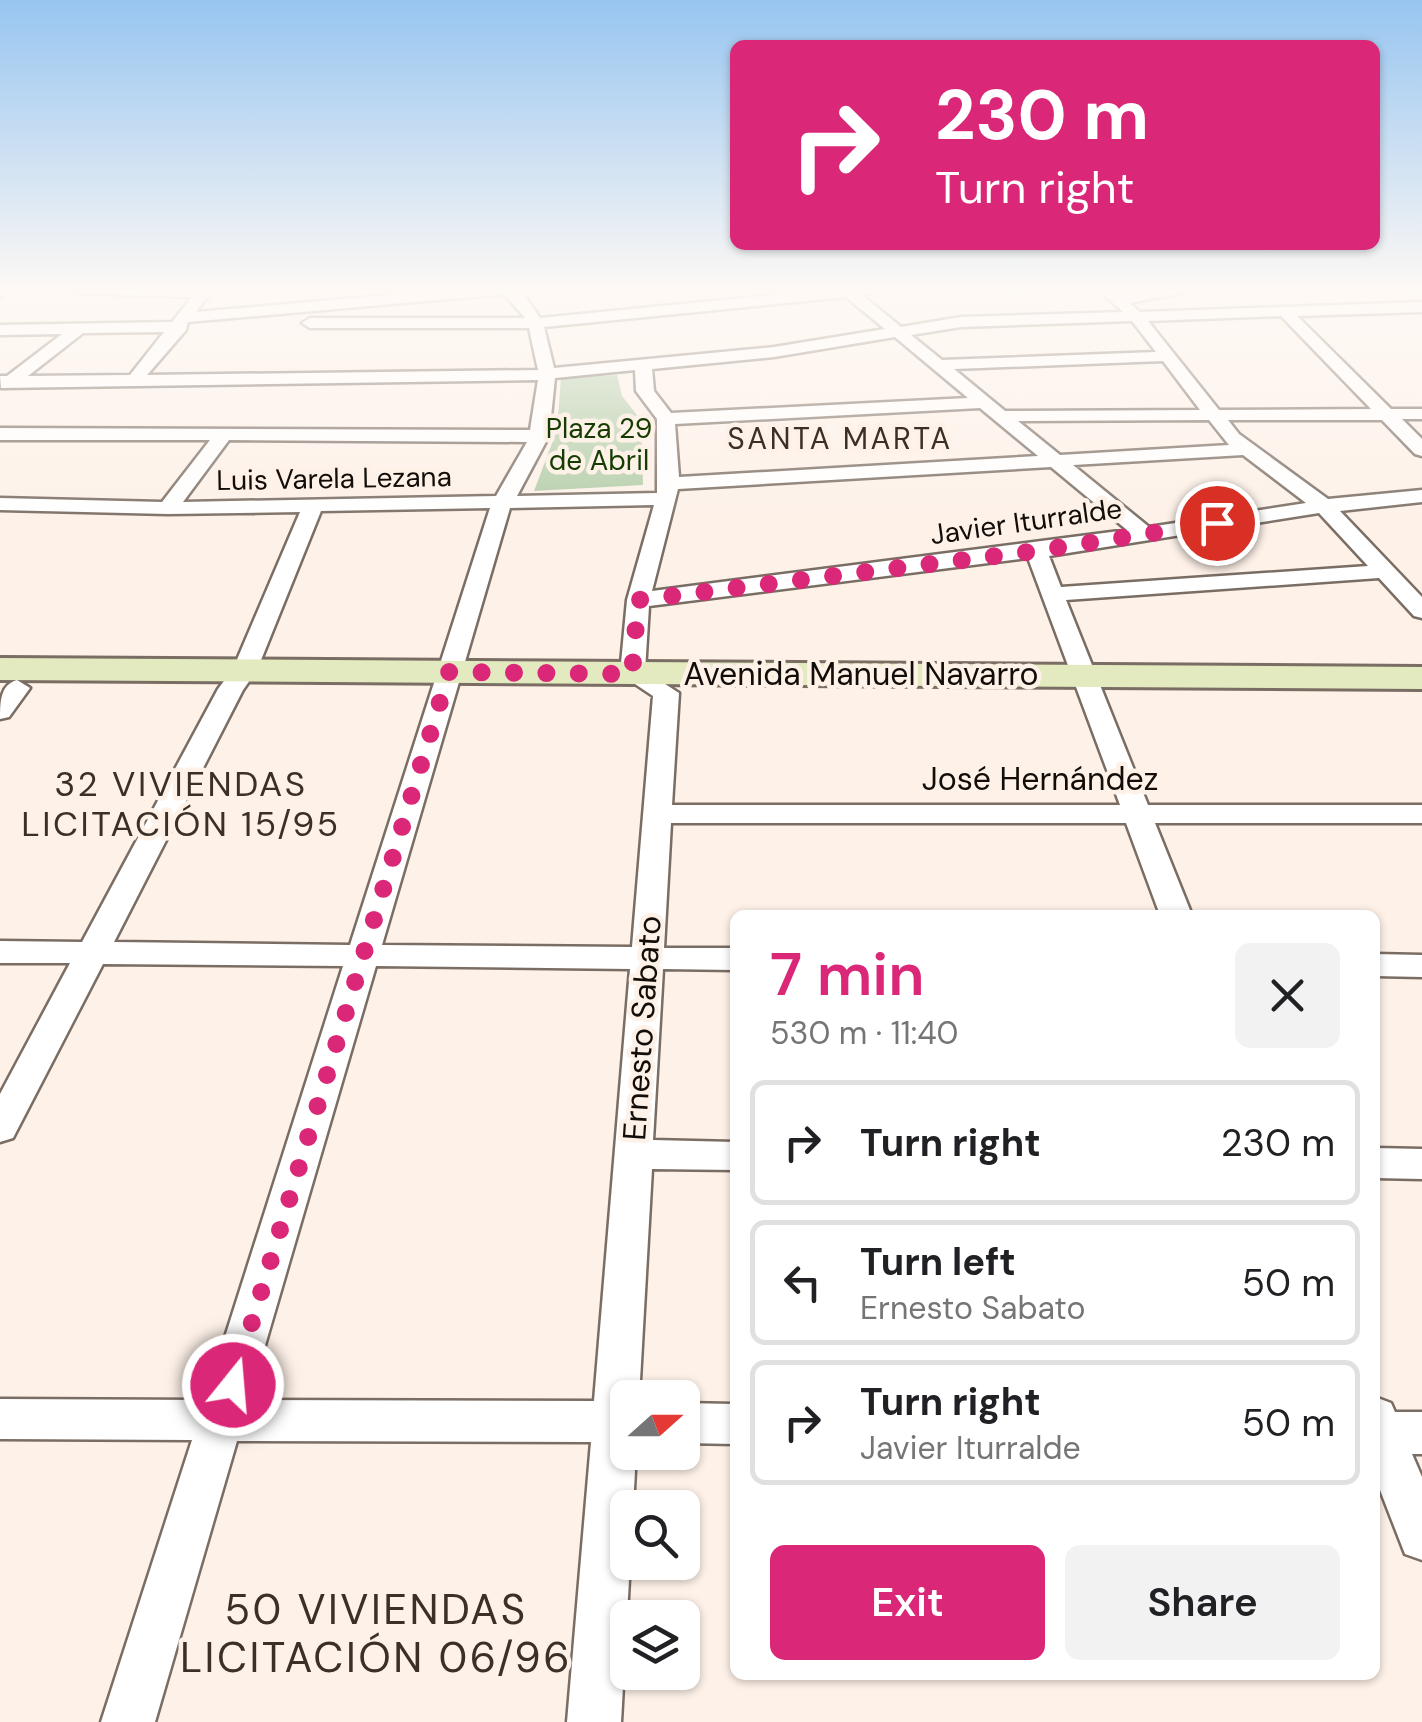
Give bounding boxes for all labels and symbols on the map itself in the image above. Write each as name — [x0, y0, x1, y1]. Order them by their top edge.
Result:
park label: Plaza 29 de Abril — [546, 410, 652, 479]
district label: SANTA MARTA — [727, 419, 953, 458]
street label: Luis Varela Lezana — [216, 458, 452, 499]
pin — [1175, 481, 1260, 566]
street label: Javier Iturralde — [928, 490, 1124, 553]
street label: Avenida Manuel Navarro — [683, 653, 1039, 695]
street label: José Hernández — [922, 758, 1158, 800]
district label: 32 VIVIENDAS LICITACIÓN 15/95 — [21, 761, 341, 847]
street label: Ernesto Sabato — [613, 914, 671, 1142]
position arrow — [181, 1333, 285, 1437]
north arrow — [610, 1380, 700, 1470]
district label: 50 VIVIENDAS LICITACIÓN 06/96 — [180, 1582, 572, 1685]

